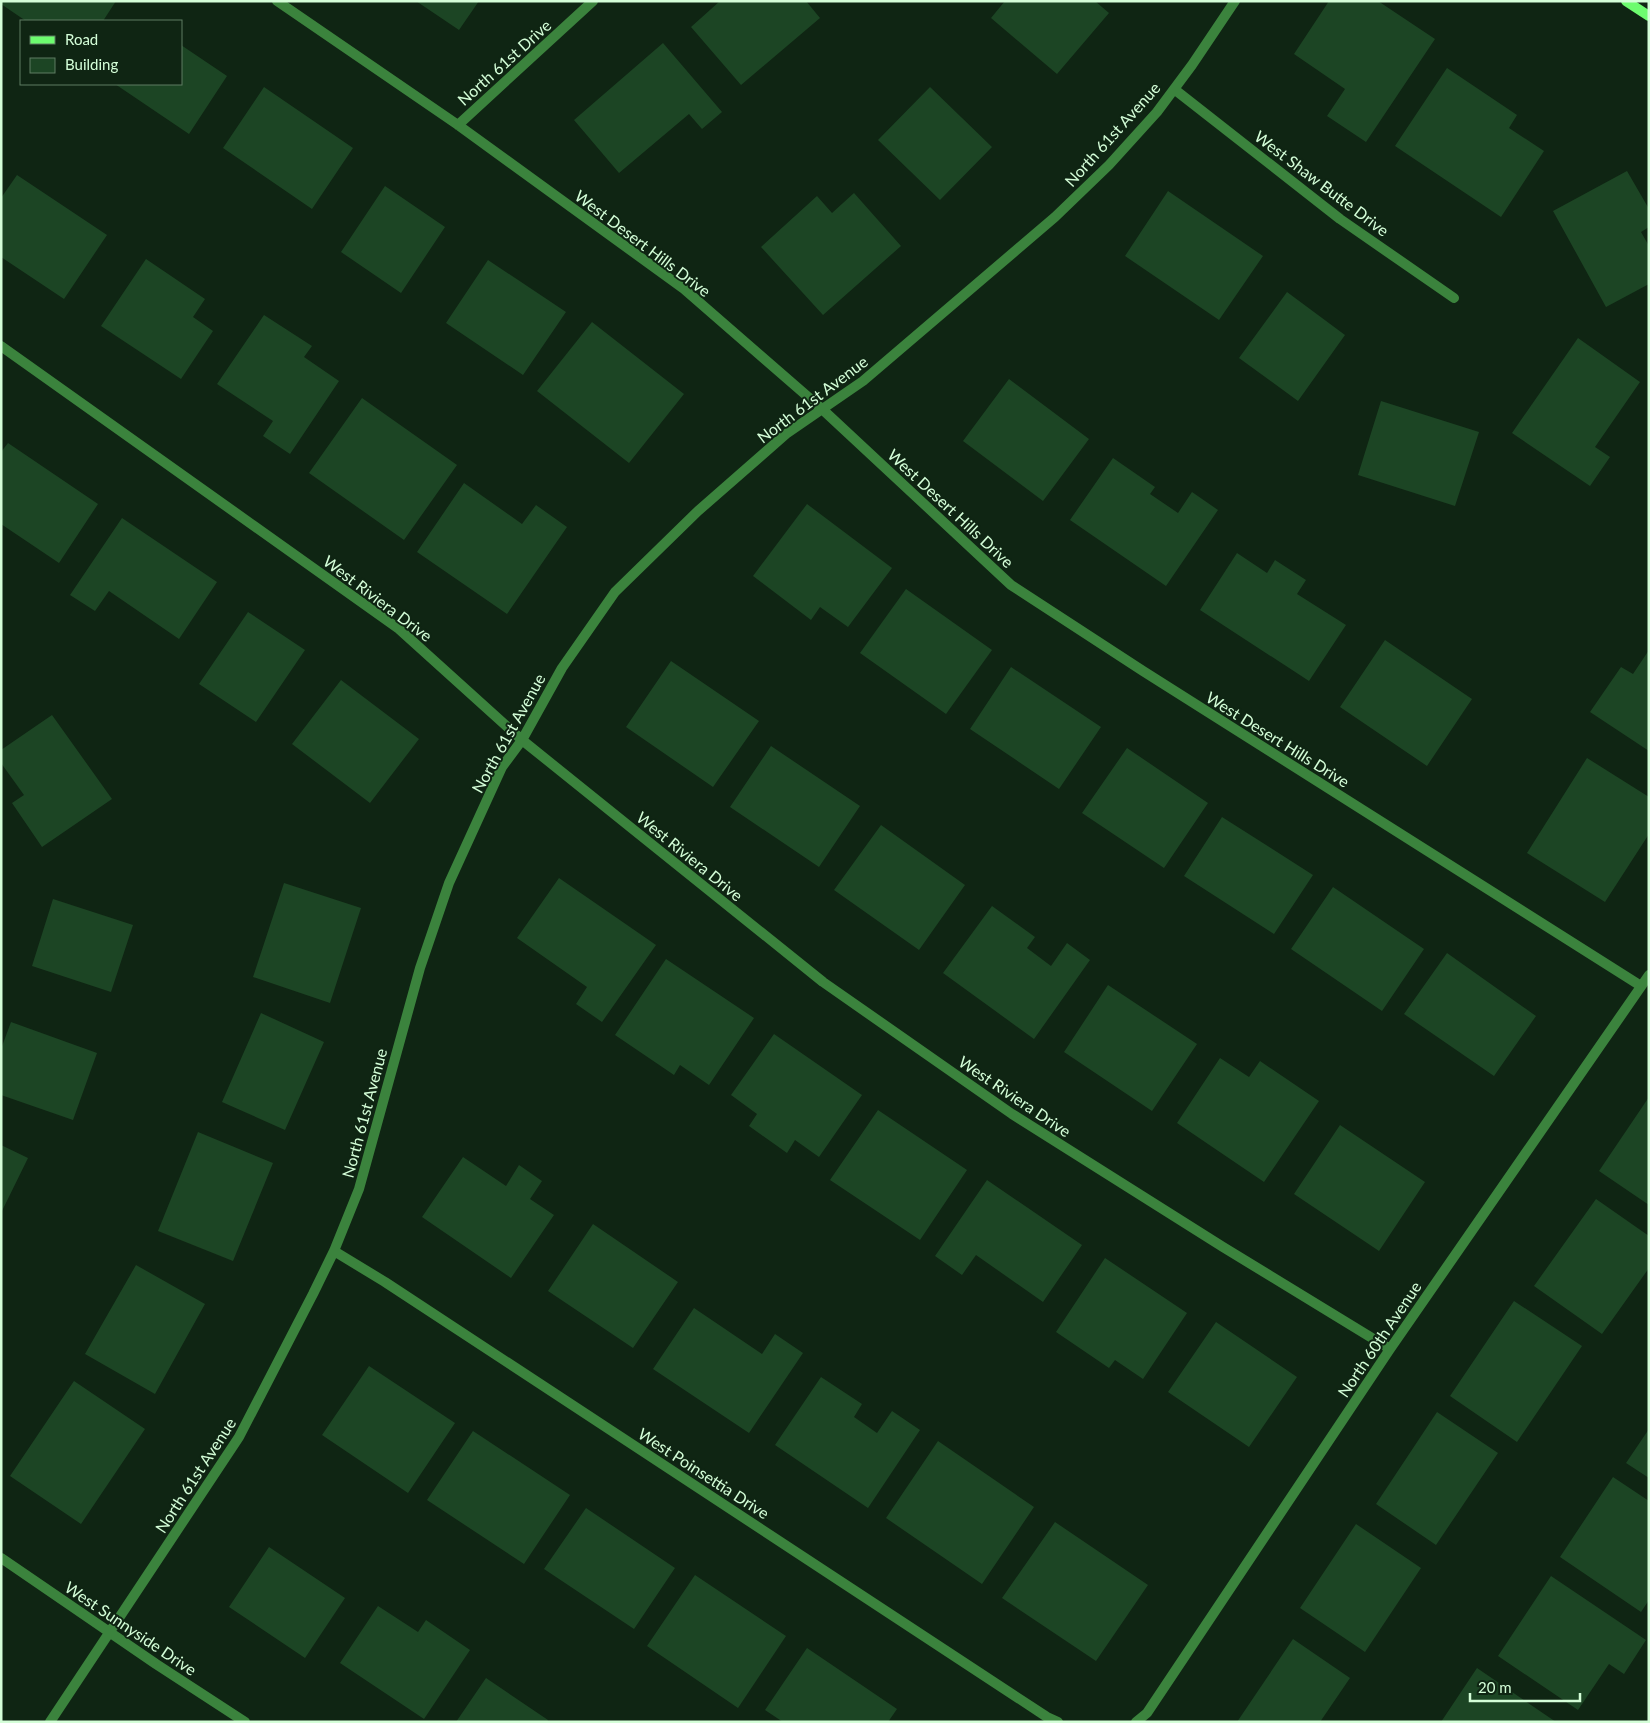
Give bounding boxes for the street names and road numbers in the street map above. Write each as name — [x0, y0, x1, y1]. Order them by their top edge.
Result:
street label: North 61st Drive — [453, 15, 555, 109]
street label: North 61st Avenue — [1060, 78, 1164, 190]
street label: West Shaw Butte Drive — [1251, 126, 1393, 240]
street label: West Desert Hills Drive — [571, 186, 715, 300]
street label: North 61st Avenue — [753, 351, 871, 447]
street label: West Desert Hills Drive — [884, 445, 1018, 571]
street label: West Riviera Drive — [320, 551, 436, 645]
street label: North 61st Avenue — [467, 670, 549, 796]
street label: West Desert Hills Drive — [1203, 687, 1353, 791]
street label: West Riviera Drive — [633, 807, 747, 905]
street label: North 61st Avenue — [338, 1046, 390, 1180]
street label: West Riviera Drive — [955, 1051, 1075, 1141]
street label: North 60th Avenue — [1333, 1278, 1425, 1400]
street label: North 61st Avenue — [151, 1414, 239, 1536]
street label: West Poinsettia Drive — [635, 1424, 773, 1522]
street label: West Sunnyside Drive — [62, 1577, 200, 1679]

